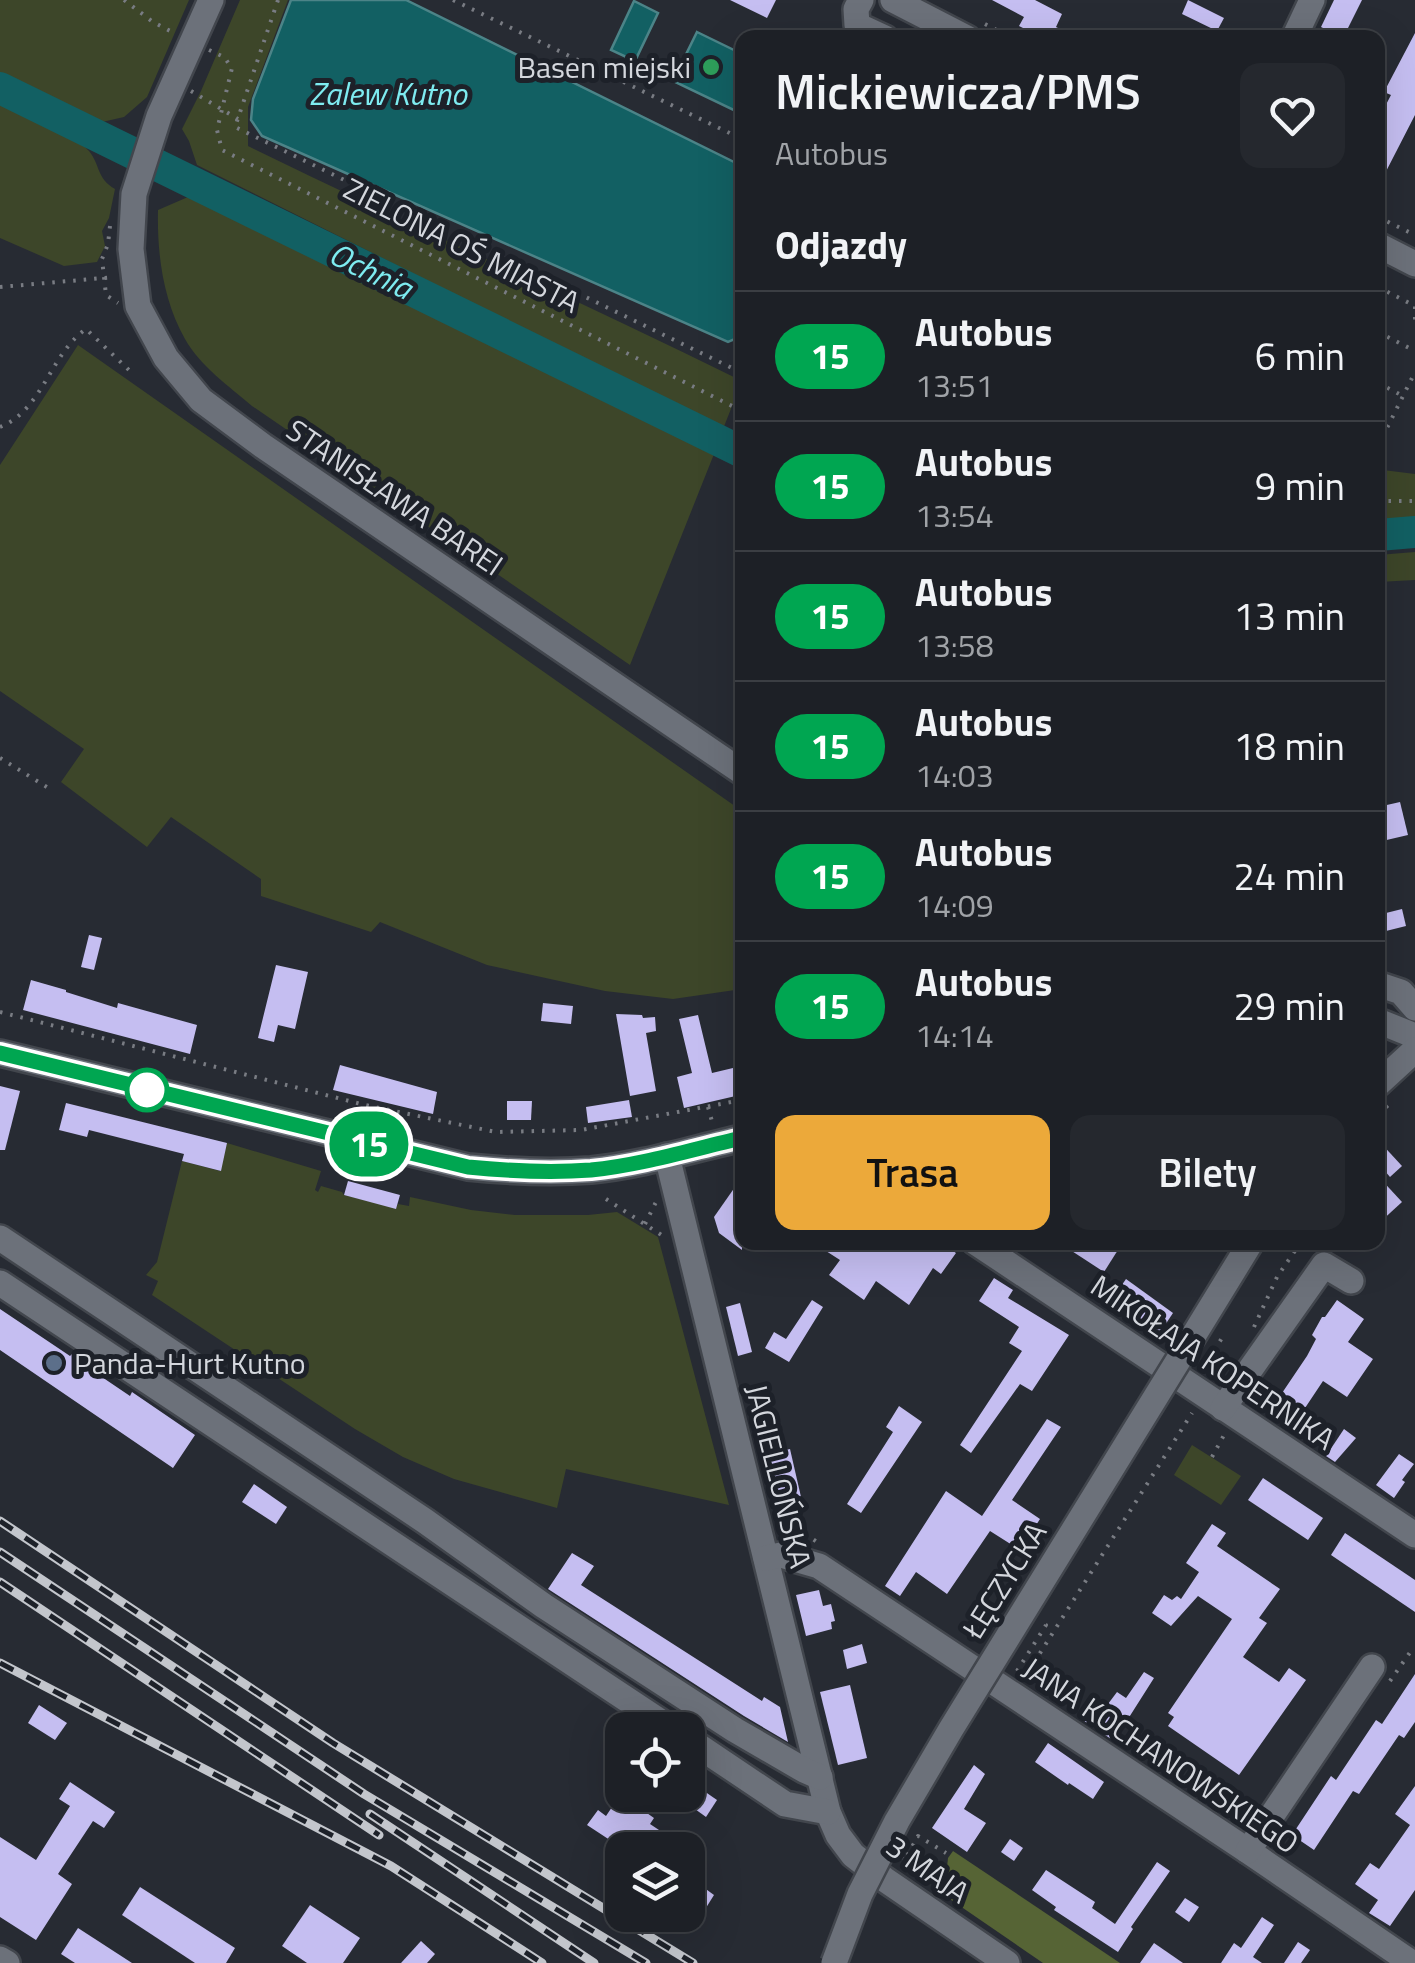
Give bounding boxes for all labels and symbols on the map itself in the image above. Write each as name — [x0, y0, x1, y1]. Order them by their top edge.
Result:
place label: Basen miejski — [517, 44, 691, 90]
marker: Basen miejski — [700, 56, 722, 78]
water label: Zalew Kutno — [309, 69, 468, 117]
street label: ZIELONA OŚ MIASTA — [336, 166, 588, 325]
water label: Ochnia — [321, 229, 423, 312]
street label: STANISŁAWA BAREI — [277, 407, 513, 587]
unlabelled marker — [126, 1069, 168, 1111]
line badge: 15 — [324, 1112, 414, 1176]
street label: MIKOŁAJA KOPERNIKA — [1082, 1263, 1345, 1461]
place label: Panda-Hurt Kutno — [74, 1340, 306, 1386]
marker: Panda-Hurt Kutno — [43, 1352, 65, 1374]
street label: JAGIELLOŃSKA — [734, 1379, 824, 1573]
street label: ŁĘCZYCKA — [950, 1513, 1058, 1648]
street label: JANA KOCHANOWSKIEGO — [1014, 1645, 1308, 1865]
street label: 3 MAJA — [877, 1824, 979, 1915]

